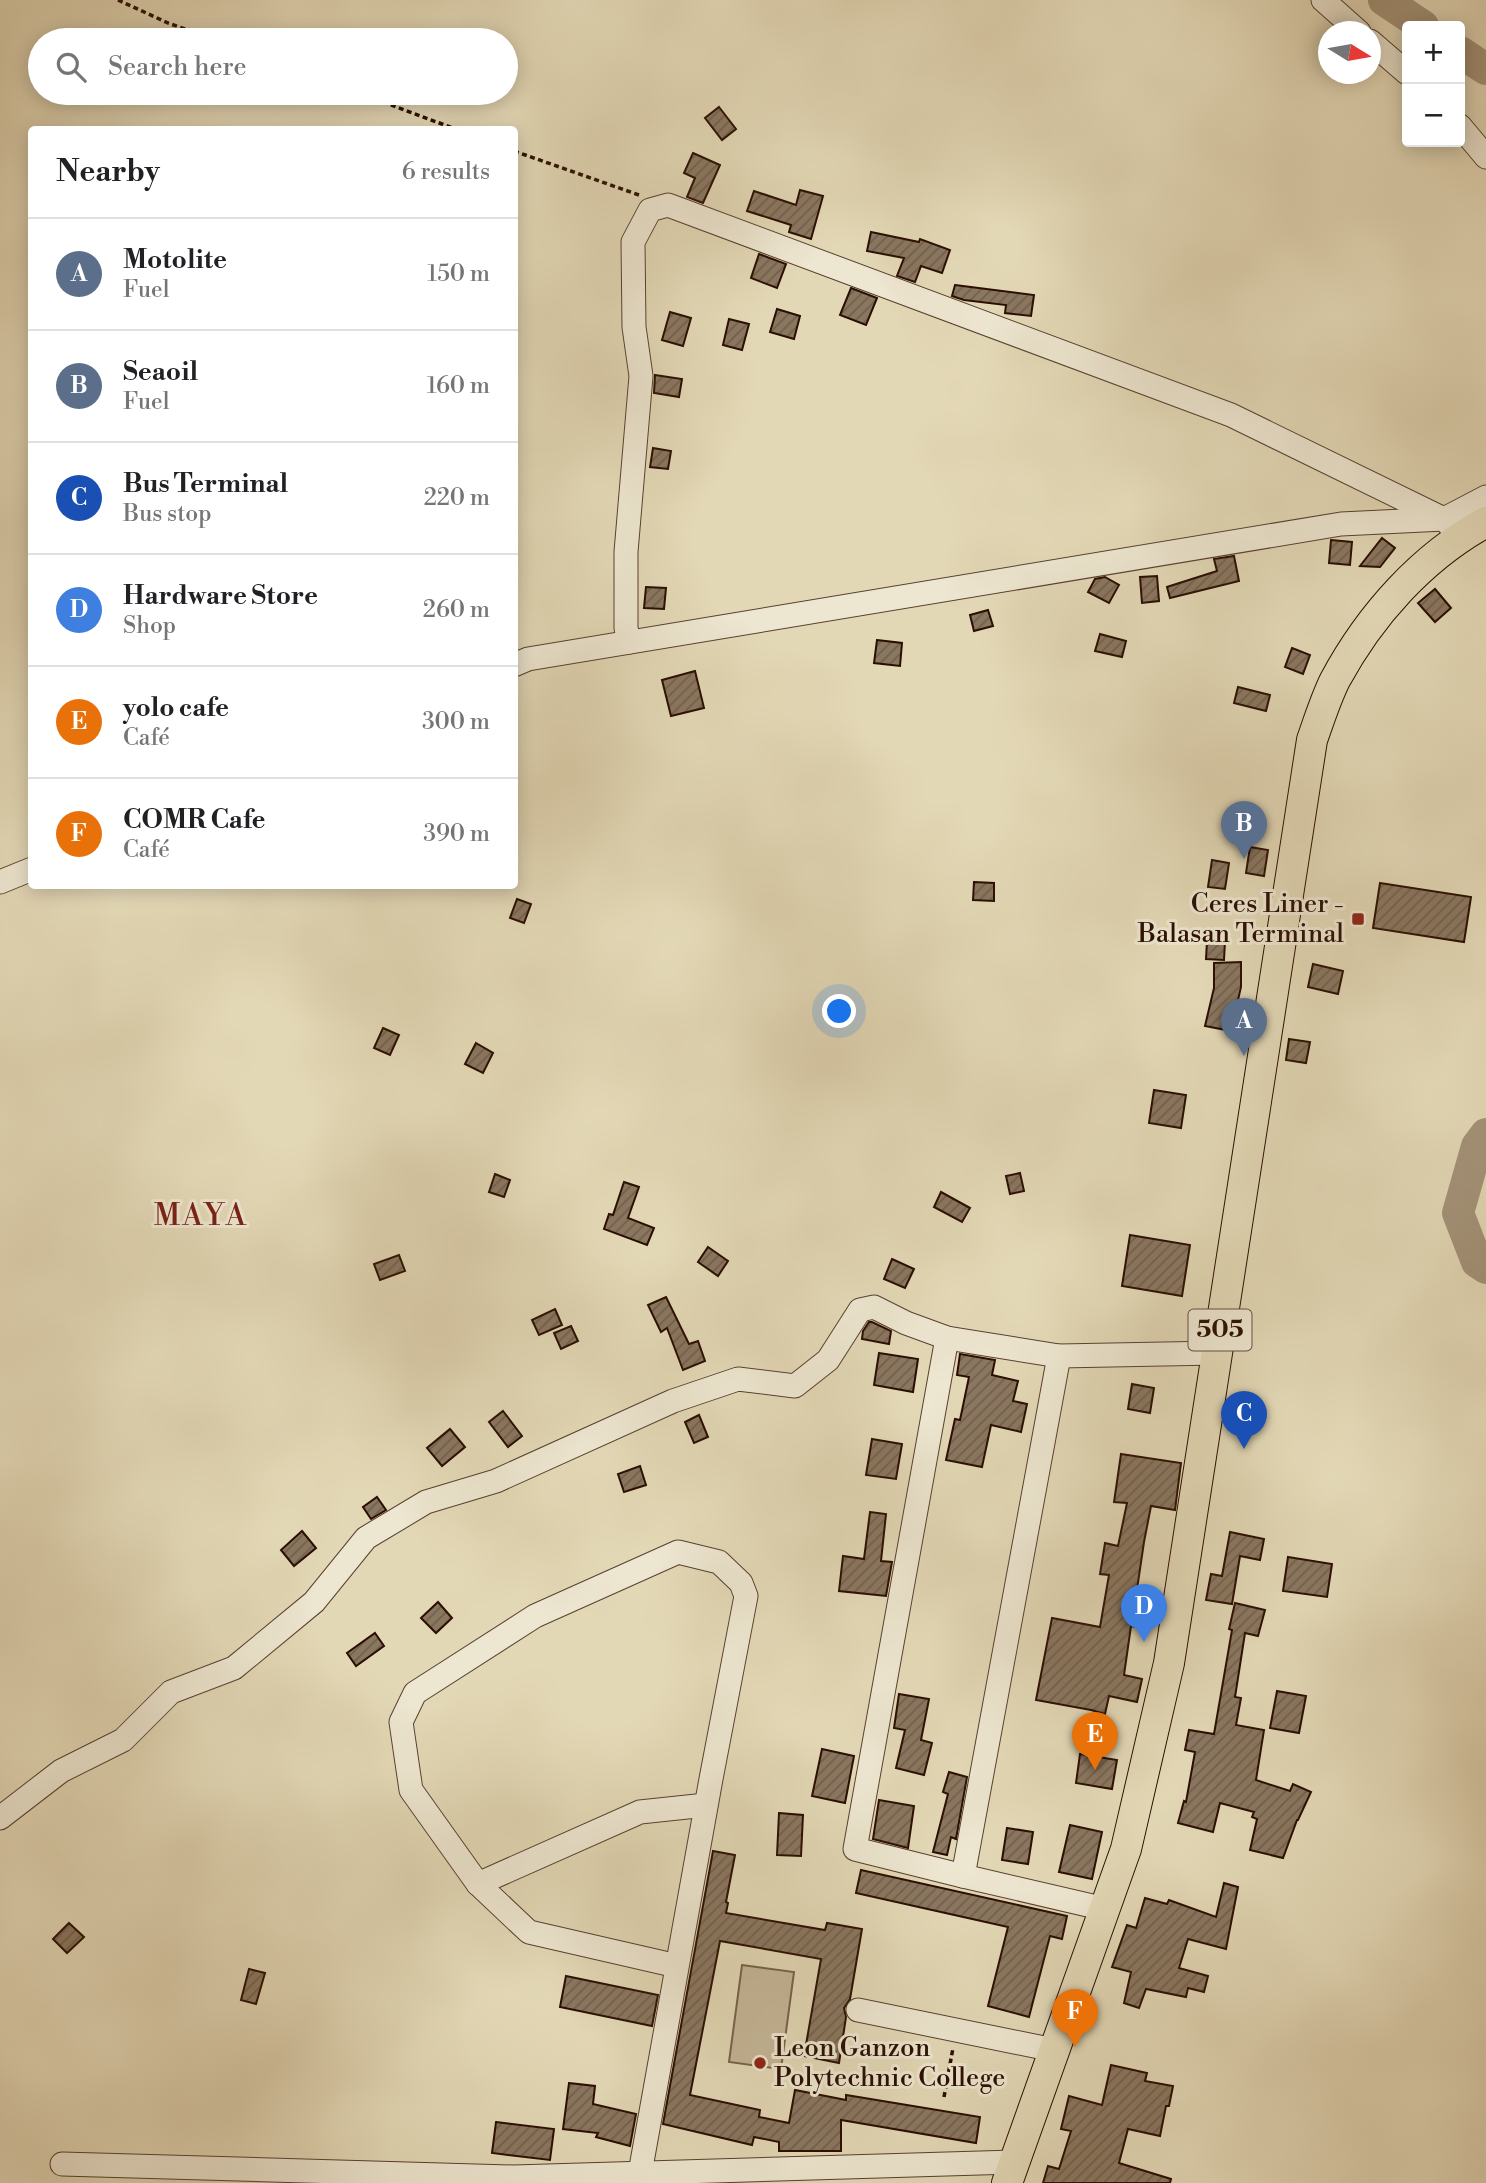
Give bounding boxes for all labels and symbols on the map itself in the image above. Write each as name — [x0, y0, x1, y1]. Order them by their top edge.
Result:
north arrow — [1318, 21, 1381, 84]
pin: B — [1221, 801, 1267, 859]
place label: Ceres Liner - Balasan Terminal — [1137, 888, 1344, 950]
marker: Ceres Liner - Balasan Terminal — [1350, 911, 1366, 927]
your location — [822, 994, 856, 1028]
pin: A — [1221, 998, 1267, 1056]
district label: MAYA — [154, 1197, 248, 1235]
road number: 505 — [1188, 1310, 1252, 1350]
pin: C — [1221, 1391, 1267, 1449]
pin: D — [1121, 1584, 1167, 1642]
pin: E — [1072, 1712, 1118, 1770]
pin: F — [1052, 1989, 1098, 2047]
place label: Leon Ganzon Polytechnic College — [774, 2032, 1005, 2094]
marker: Leon Ganzon Polytechnic College — [752, 2055, 768, 2071]

